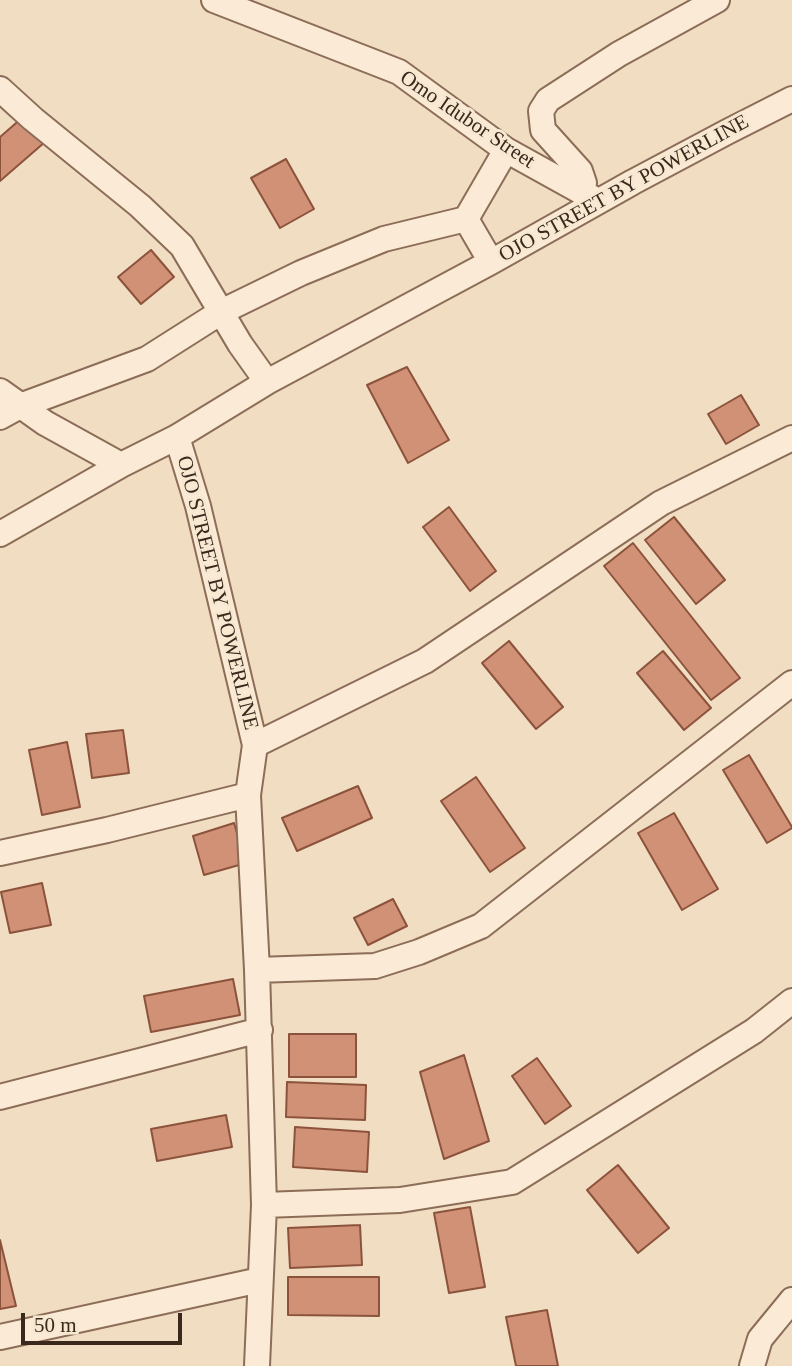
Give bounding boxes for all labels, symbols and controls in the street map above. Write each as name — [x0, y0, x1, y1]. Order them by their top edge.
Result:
street label: Omo Idubor Street — [395, 66, 539, 174]
street label: OJO STREET BY POWERLINE — [495, 110, 753, 268]
street label: OJO STREET BY POWERLINE — [171, 453, 263, 733]
scale bar — [24, 1300, 186, 1344]
text: 50 m — [34, 1313, 77, 1337]

